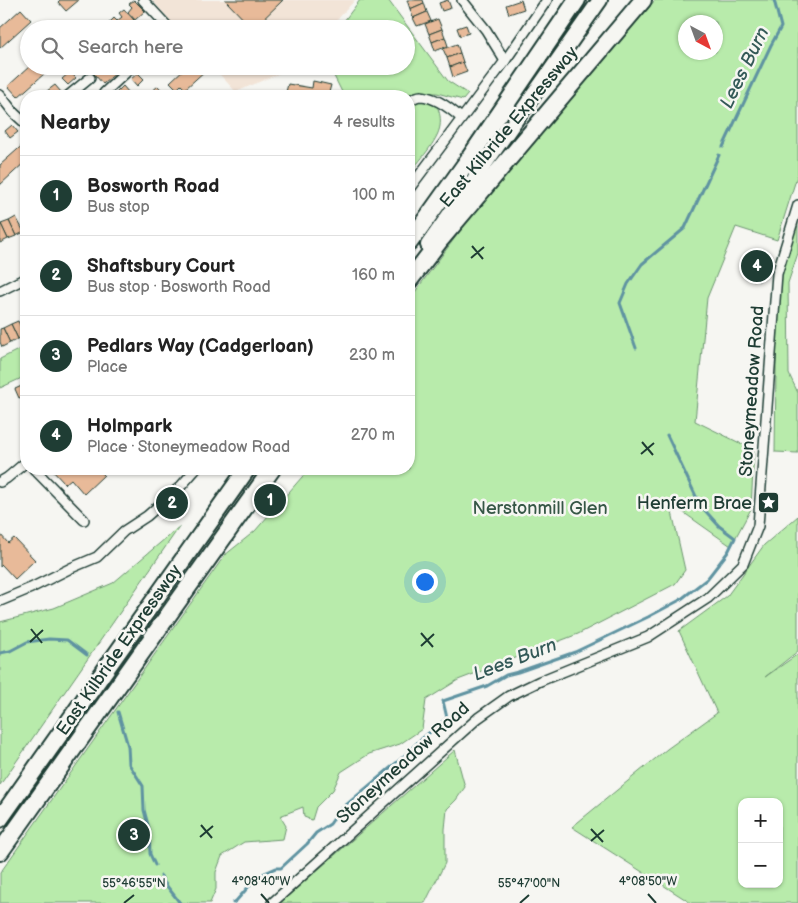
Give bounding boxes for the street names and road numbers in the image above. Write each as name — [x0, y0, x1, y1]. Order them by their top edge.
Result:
street label: East Kilbride Expressway — [436, 42, 583, 212]
street label: Stoneymeadow Road — [736, 305, 768, 477]
street label: East Kilbride Expressway — [52, 560, 186, 739]
street label: Stoneymeadow Road — [332, 698, 474, 828]

